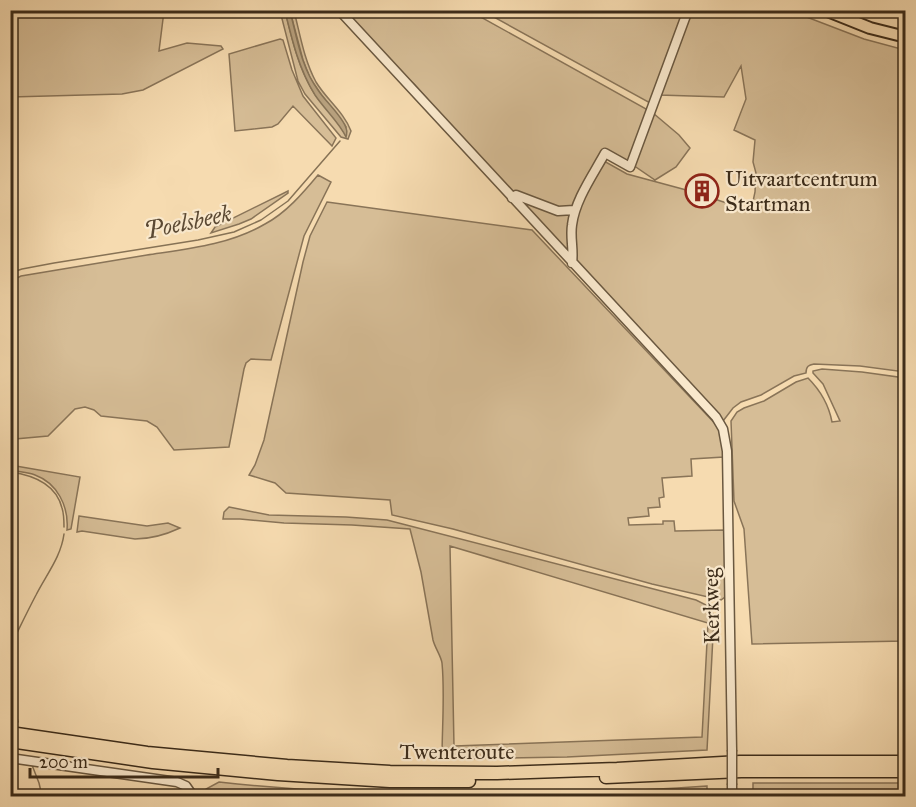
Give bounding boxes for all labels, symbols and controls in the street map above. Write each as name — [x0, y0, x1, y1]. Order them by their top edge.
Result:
place label: Uitvaartcentrum Startman — [725, 165, 878, 217]
building icon: Uitvaartcentrum Startman — [684, 173, 720, 209]
water label: Poelsbeek — [142, 198, 235, 246]
street label: Kerkweg — [697, 567, 725, 644]
street label: Twenteroute — [400, 738, 514, 765]
scale bar — [30, 741, 218, 779]
text: 200 m — [39, 751, 88, 773]

